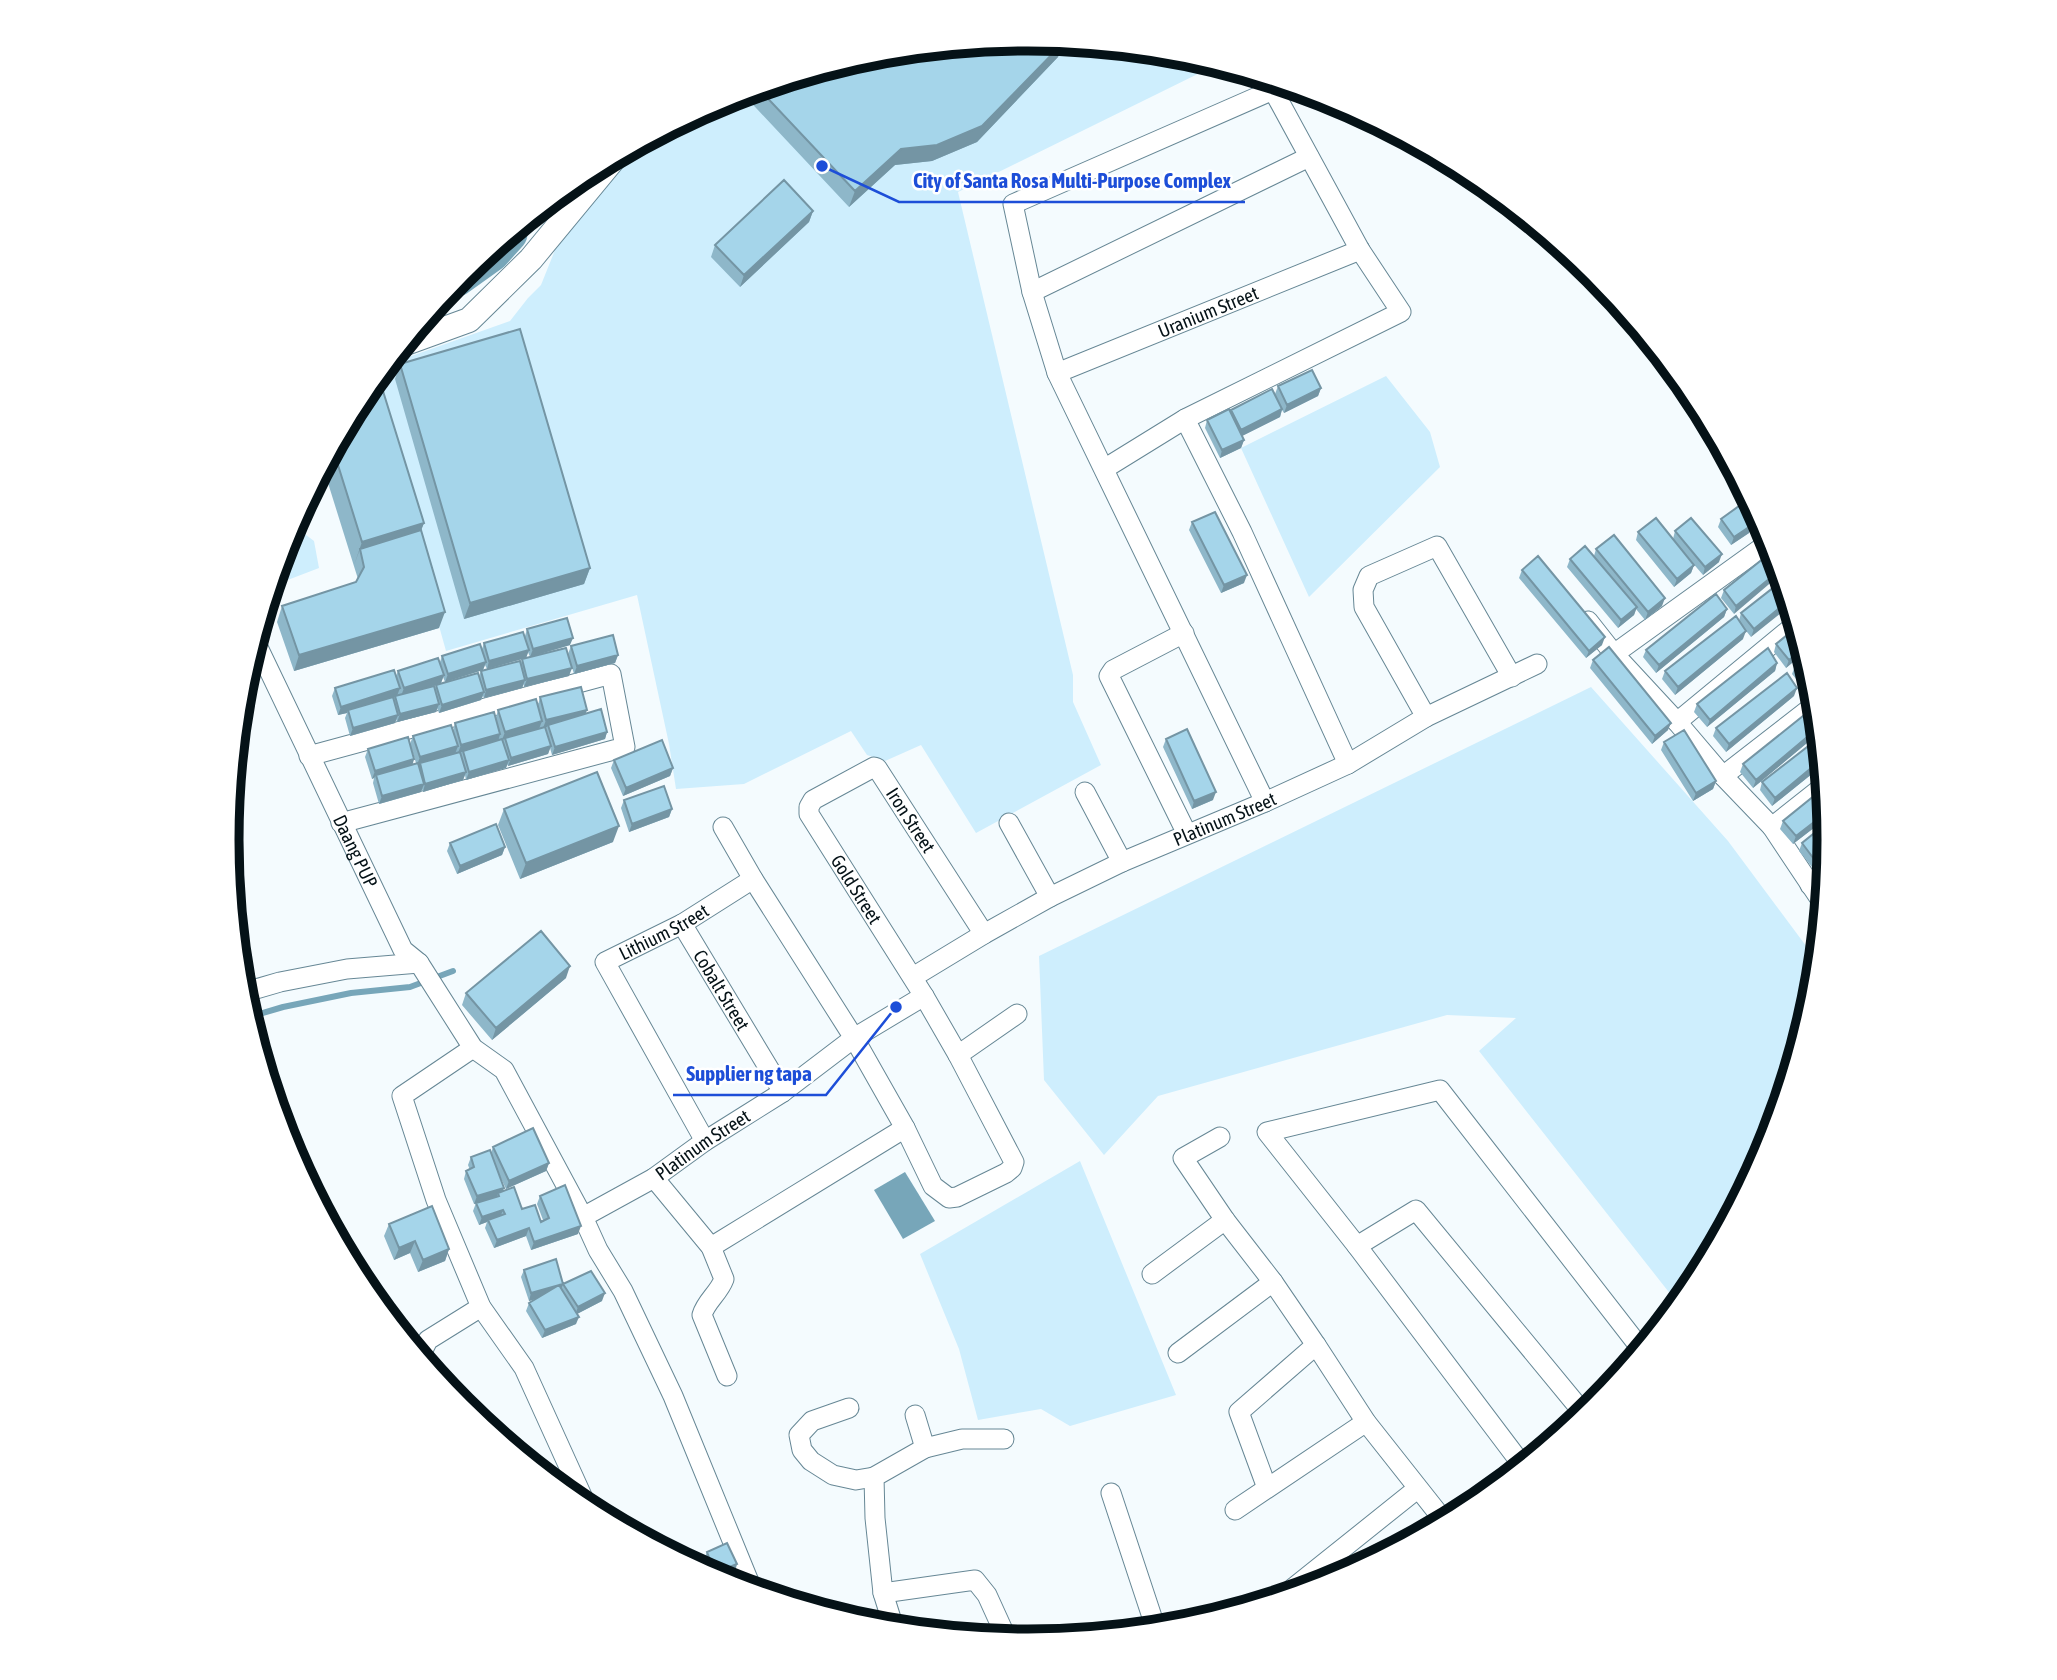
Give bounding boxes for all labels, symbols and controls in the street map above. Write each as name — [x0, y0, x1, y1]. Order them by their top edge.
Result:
callout: City of Santa Rosa Multi-Purpose Complex — [899, 160, 1245, 202]
text: City of Santa Rosa Multi-Purpose Complex — [913, 168, 1232, 192]
street label: Uranium Street — [1155, 282, 1261, 342]
street label: Iron Street — [882, 783, 940, 857]
street label: Platinum Street — [1170, 787, 1280, 850]
street label: Daang PUP — [329, 811, 382, 891]
street label: Gold Street — [827, 851, 886, 928]
street label: Lithium Street — [615, 899, 712, 964]
street label: Cobalt Street — [689, 946, 754, 1034]
callout: Supplier ng tapa — [673, 1053, 826, 1095]
text: Supplier ng tapa — [686, 1061, 812, 1085]
street label: Platinum Street — [651, 1105, 754, 1184]

